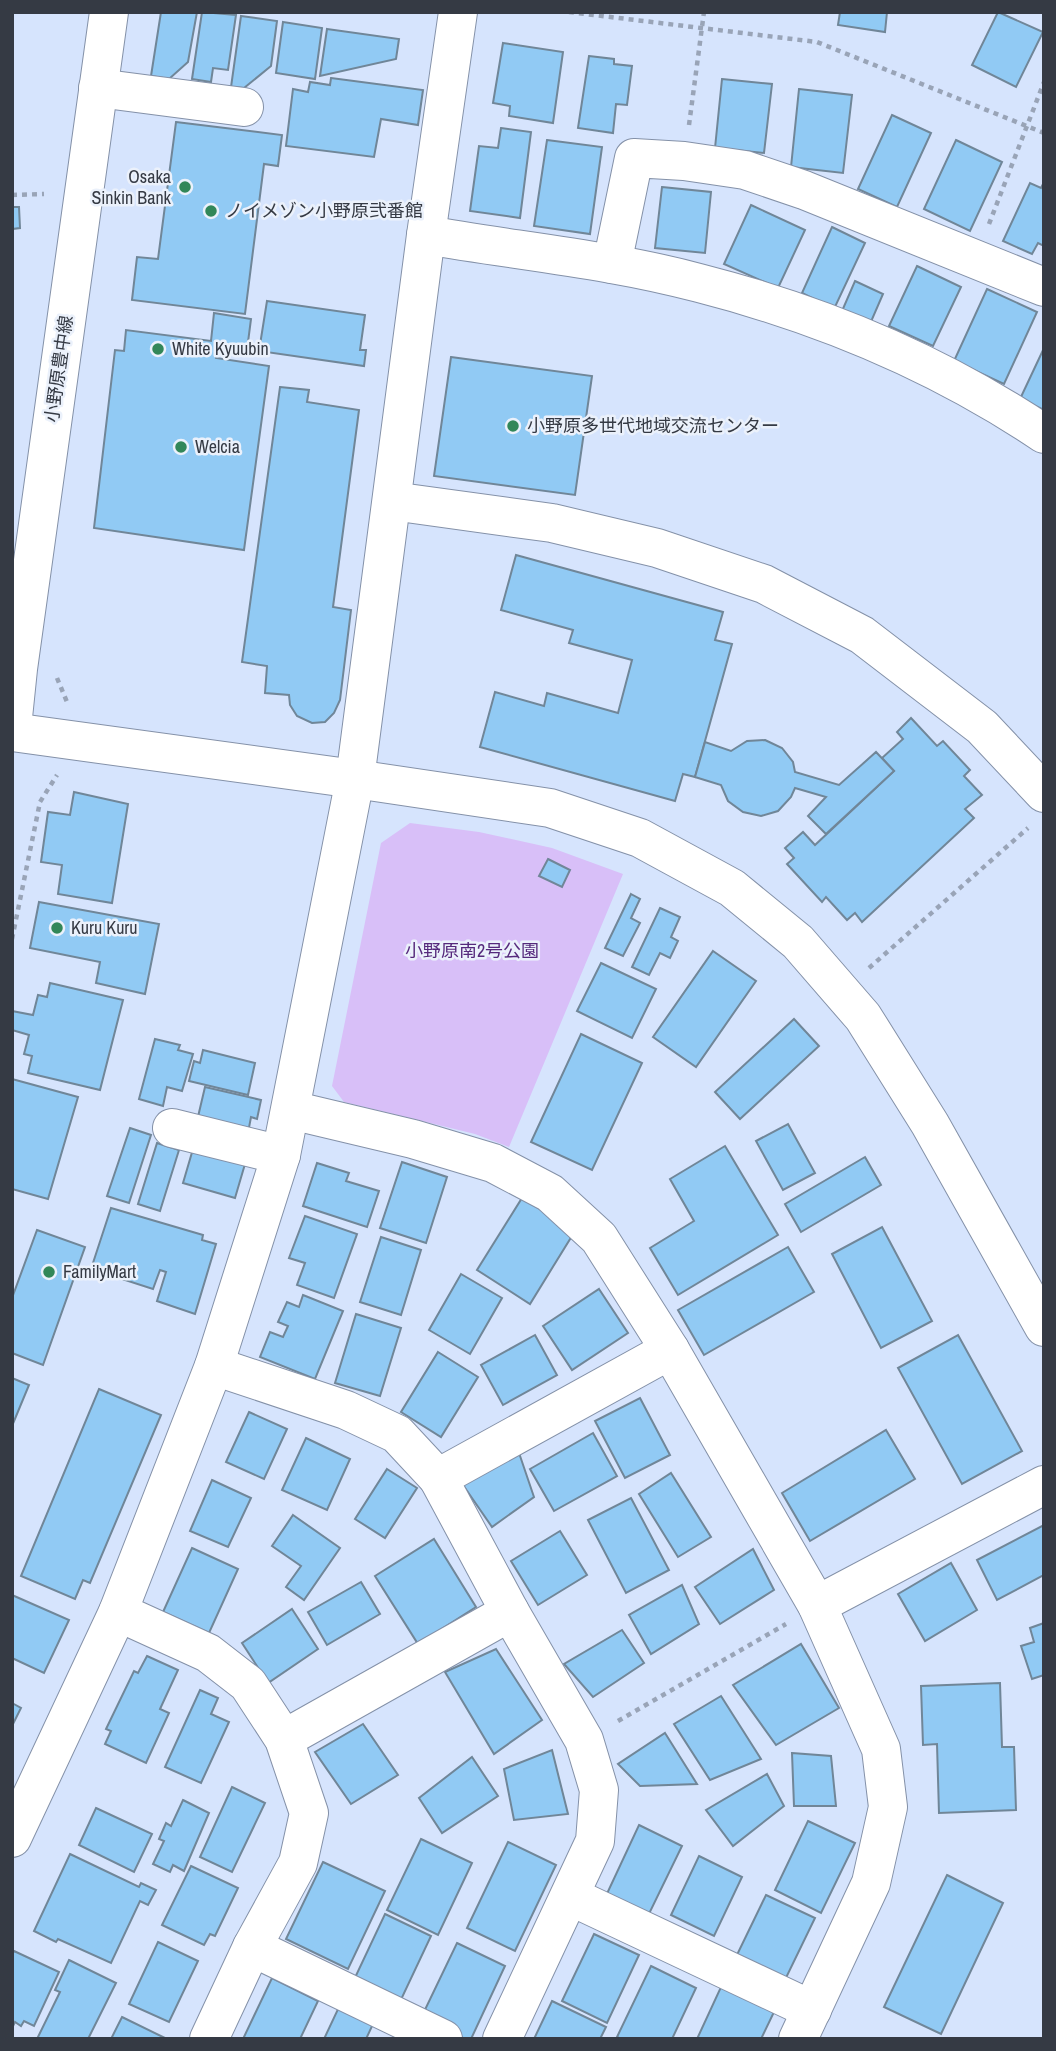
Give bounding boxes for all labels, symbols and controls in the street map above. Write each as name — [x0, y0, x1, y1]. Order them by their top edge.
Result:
place label: Osaka Sinkin Bank — [91, 164, 172, 210]
marker: Osaka Sinkin Bank — [177, 179, 193, 195]
place label: ノイメゾン小野原弐番館 — [225, 198, 423, 223]
marker: ノイメゾン小野原弐番館 — [203, 203, 219, 219]
street label: 小野原豊中線 — [39, 314, 78, 424]
place label: White Kyuubin — [172, 336, 269, 361]
marker: White Kyuubin — [150, 341, 166, 357]
place label: 小野原多世代地域交流センター — [527, 413, 779, 438]
marker: 小野原多世代地域交流センター — [505, 418, 521, 434]
place label: Welcia — [195, 434, 240, 459]
marker: Welcia — [173, 439, 189, 455]
place label: Kuru Kuru — [71, 915, 137, 940]
marker: Kuru Kuru — [49, 920, 65, 936]
park label: 小野原南2号公園 — [405, 938, 539, 963]
place label: FamilyMart — [63, 1259, 136, 1284]
marker: FamilyMart — [41, 1264, 57, 1280]

